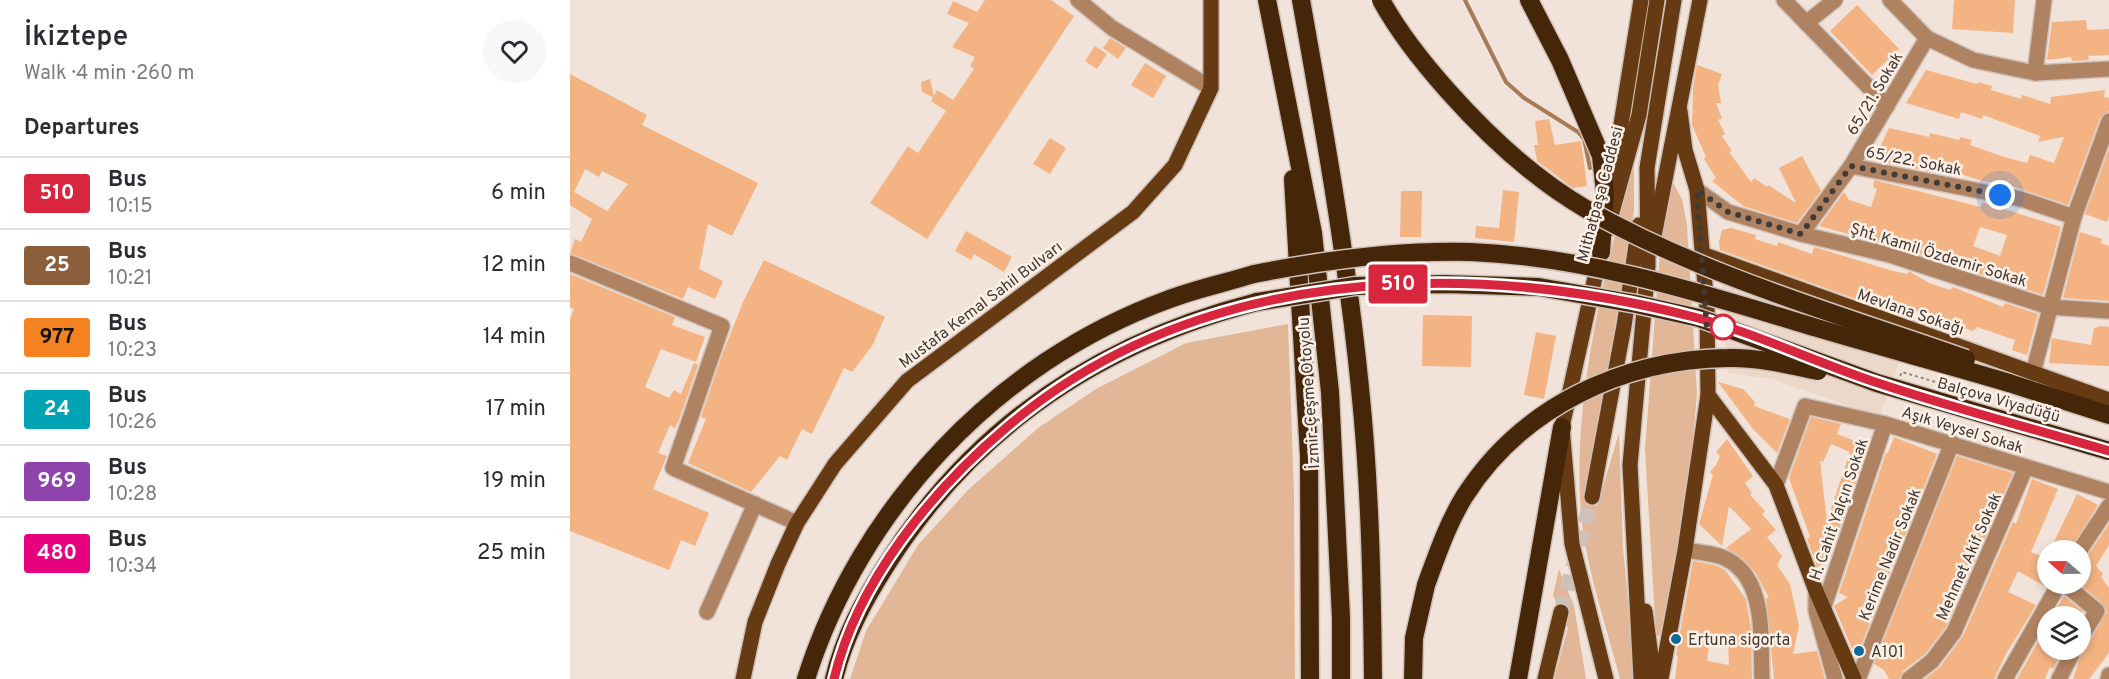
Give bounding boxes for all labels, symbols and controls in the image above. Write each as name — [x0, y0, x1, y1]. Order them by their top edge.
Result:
text: İkiztepe — [24, 20, 128, 56]
button: heart — [483, 20, 546, 83]
street label: 65/21. Sokak — [1843, 49, 1908, 139]
text: Walk · 4 min · 260 m — [24, 61, 195, 87]
text: Departures — [24, 115, 140, 142]
street label: Mithatpaşa Caddesi — [1573, 125, 1629, 265]
street label: 65/22. Sokak — [1864, 143, 1963, 181]
text: Bus — [108, 167, 147, 194]
text: 510 — [39, 180, 75, 207]
text: 6 min — [491, 180, 546, 207]
your location — [1985, 180, 2015, 210]
text: 10:15 — [108, 194, 153, 220]
street label: Şht. Kamil Özdemir Sokak — [1848, 218, 2030, 292]
street label: Mustafa Kemal Sahil Bulvarı — [896, 238, 1067, 374]
text: Bus — [108, 239, 147, 266]
text: 25 — [44, 252, 70, 279]
text: 12 min — [483, 252, 546, 279]
line badge: 510 — [1364, 264, 1432, 304]
text: 10:21 — [108, 266, 153, 292]
text: 510 — [1380, 271, 1416, 298]
street label: Mevlana Sokağı — [1854, 285, 1966, 341]
text: Bus — [108, 311, 147, 338]
unlabelled marker — [1710, 314, 1736, 340]
street label: İzmir-Çeşme Otoyolu — [1294, 316, 1325, 469]
text: 977 — [39, 324, 75, 351]
text: 14 min — [483, 324, 546, 351]
text: 10:23 — [108, 338, 157, 364]
street label: Balçova Viyadüğü — [1935, 374, 2062, 428]
text: Bus — [108, 383, 147, 410]
text: 24 — [44, 396, 70, 423]
text: 17 min — [486, 396, 546, 423]
street label: Aşık Veysel Sokak — [1899, 403, 2026, 459]
text: 10:26 — [108, 410, 157, 436]
street label: H. Cahit Yalçın Sokak — [1806, 436, 1874, 584]
text: Bus — [108, 455, 147, 482]
text: 969 — [38, 468, 76, 495]
text: 19 min — [483, 468, 546, 495]
text: 10:28 — [108, 482, 157, 508]
street label: Kerime Nadir Sokak — [1855, 486, 1927, 624]
street label: Mehmet Akif Sokak — [1933, 490, 2007, 624]
text: Bus — [108, 527, 147, 554]
text: 480 — [37, 540, 77, 567]
text: 25 min — [477, 540, 546, 567]
north arrow — [2037, 540, 2091, 594]
map controls — [2037, 540, 2091, 660]
text: 10:34 — [108, 554, 157, 580]
button: layers — [2037, 606, 2091, 660]
place label: Ertuna sigorta — [1688, 631, 1790, 651]
marker: Ertuna sigorta — [1669, 632, 1683, 646]
place label: A101 — [1871, 643, 1904, 663]
marker: A101 — [1852, 644, 1866, 658]

